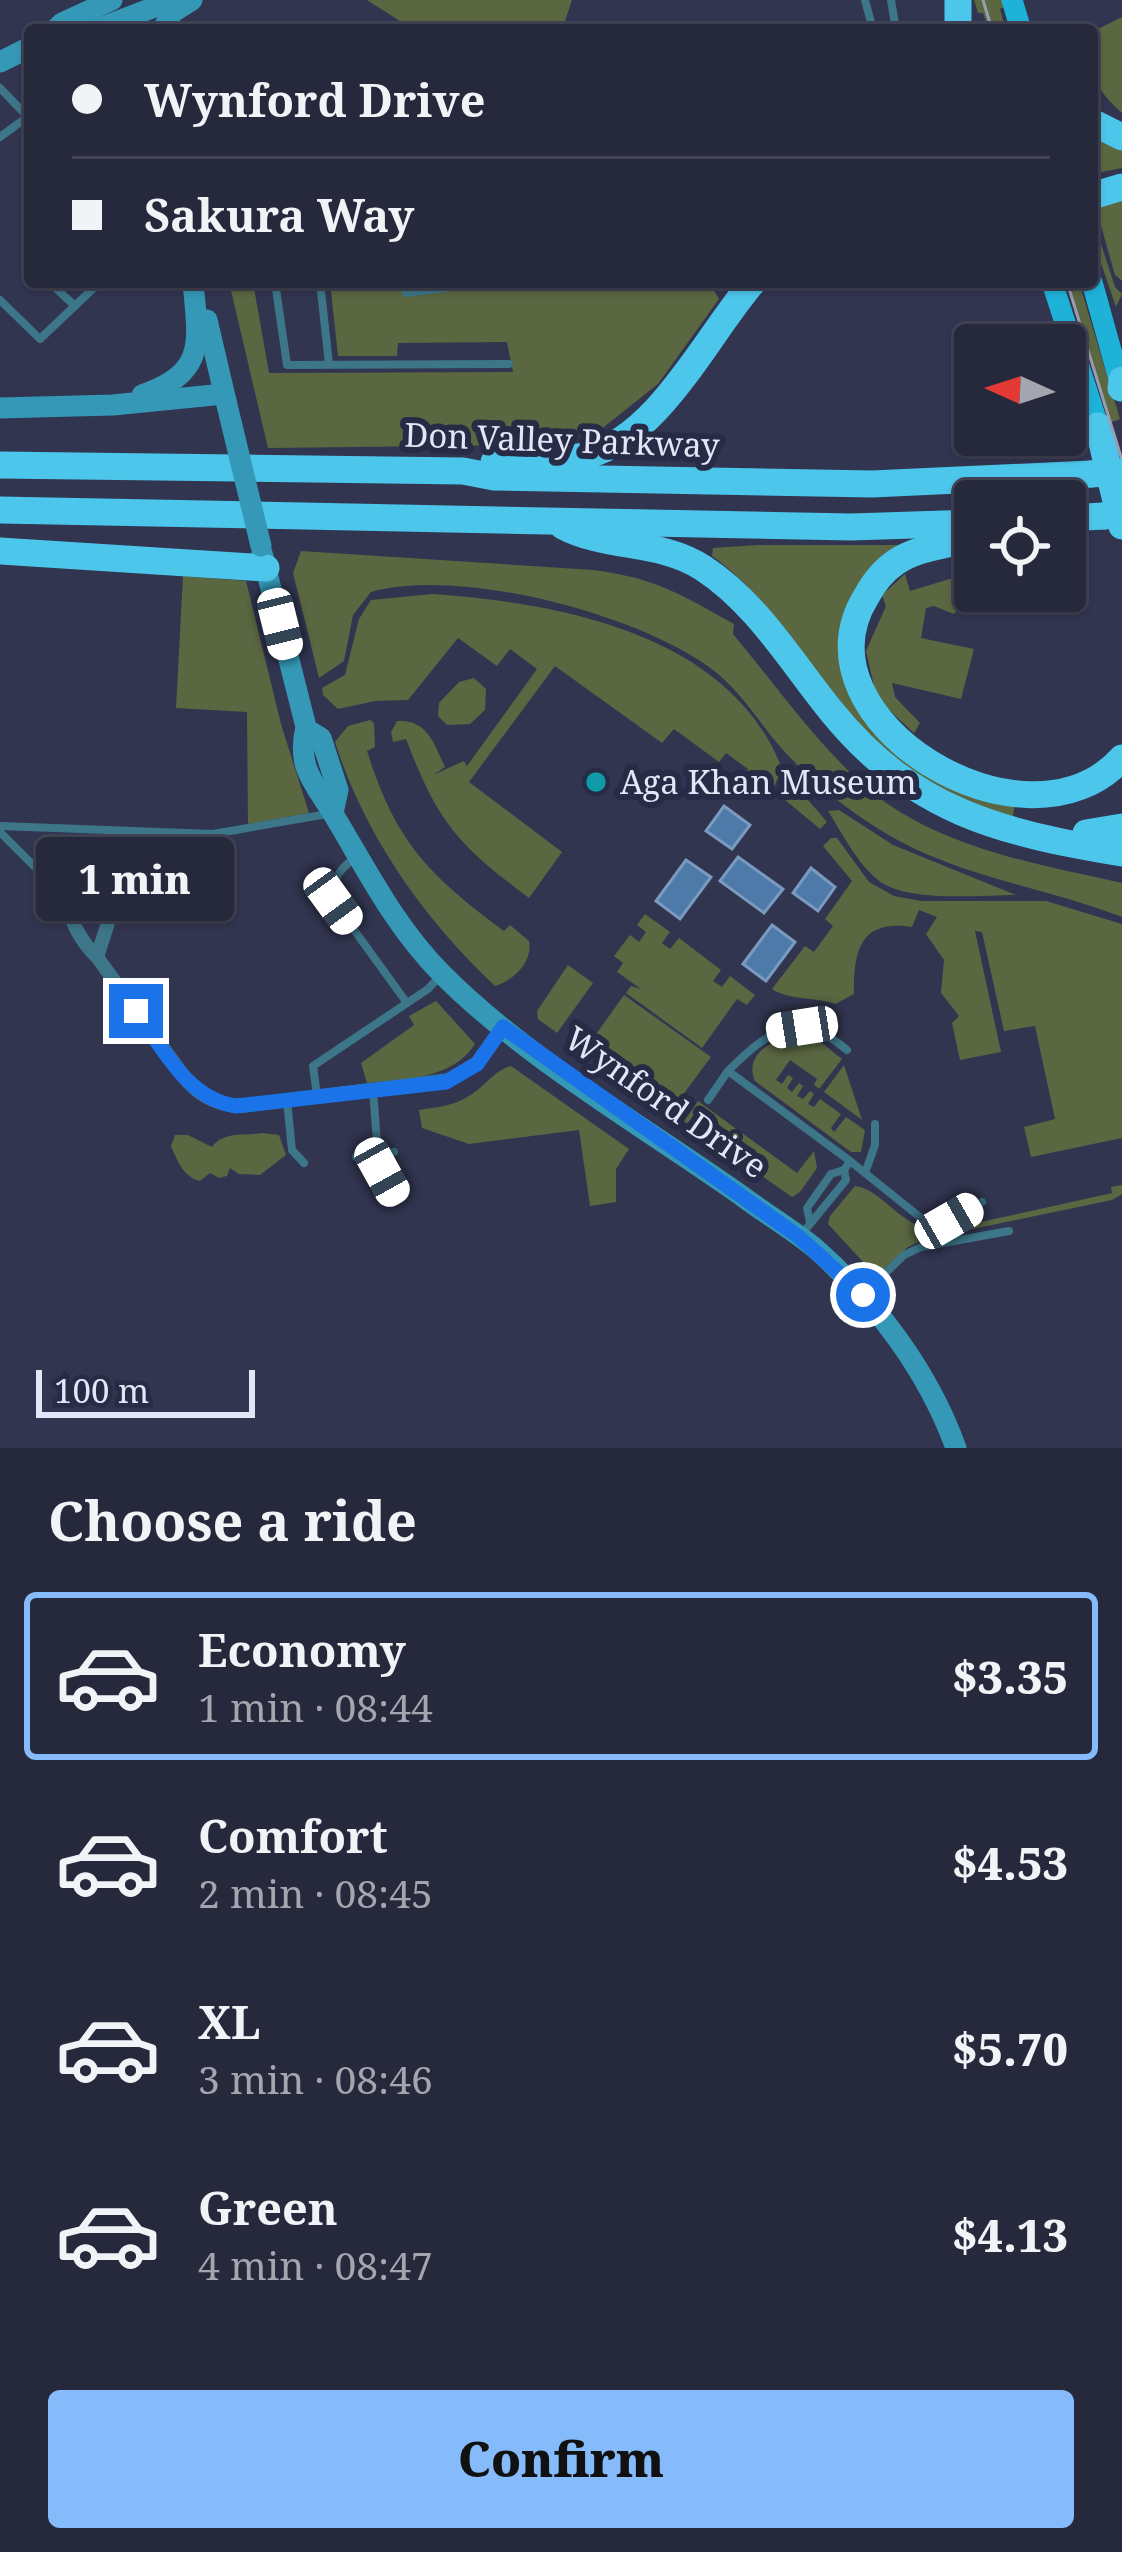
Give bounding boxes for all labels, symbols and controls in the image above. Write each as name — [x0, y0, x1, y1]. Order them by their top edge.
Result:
text: Wynford Drive — [144, 69, 485, 130]
text: Sakura Way — [144, 184, 414, 245]
north arrow — [954, 324, 1086, 456]
map controls — [954, 324, 1086, 612]
street label: Don Valley Parkway — [404, 412, 721, 468]
button: locate — [954, 480, 1086, 612]
car — [254, 585, 306, 663]
place label: Aga Khan Museum — [620, 759, 917, 804]
marker: Aga Khan Museum — [583, 769, 609, 795]
callout: 1 min — [37, 837, 235, 921]
text: 1 min — [79, 852, 191, 905]
car — [297, 861, 369, 941]
route end — [109, 984, 163, 1038]
car — [764, 1004, 840, 1050]
street label: Wynford Drive — [556, 1015, 776, 1188]
car — [349, 1132, 415, 1212]
car — [909, 1187, 989, 1255]
route start — [836, 1268, 890, 1322]
scale bar — [36, 1364, 255, 1417]
text: 100 m — [54, 1368, 149, 1413]
text: Choose a ride — [48, 1483, 417, 1557]
text: Economy — [198, 1619, 406, 1680]
icon: car — [54, 1622, 162, 1730]
text: $3.35 — [952, 1646, 1068, 1707]
text: 1 min · 08:44 — [198, 1680, 433, 1733]
text: Comfort — [198, 1805, 388, 1866]
icon: car — [54, 1808, 162, 1916]
text: $4.53 — [952, 1832, 1068, 1893]
text: 2 min · 08:45 — [198, 1866, 433, 1919]
text: XL — [198, 1991, 260, 2052]
icon: car — [54, 1994, 162, 2102]
text: $5.70 — [952, 2018, 1068, 2079]
text: 3 min · 08:46 — [198, 2052, 433, 2105]
text: Green — [198, 2177, 338, 2238]
icon: car — [54, 2180, 162, 2288]
text: $4.13 — [952, 2204, 1068, 2265]
text: 4 min · 08:47 — [198, 2238, 433, 2291]
button: Confirm — [48, 2390, 1074, 2528]

